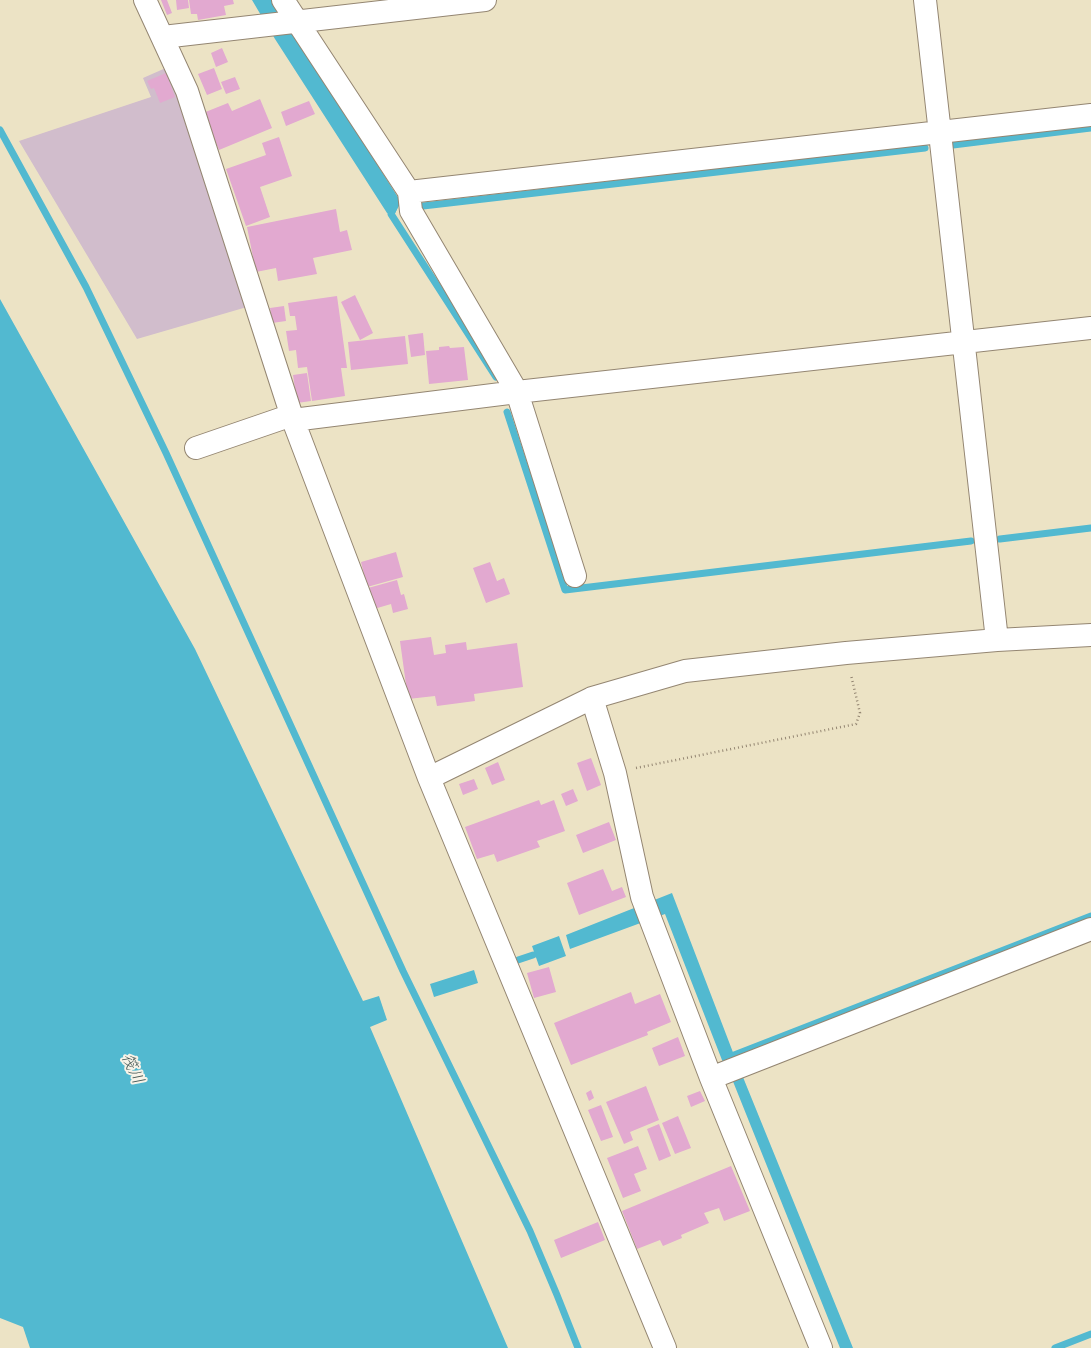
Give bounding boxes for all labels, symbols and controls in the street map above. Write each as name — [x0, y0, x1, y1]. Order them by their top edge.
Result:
water label: 筏川 — [117, 1050, 147, 1088]

